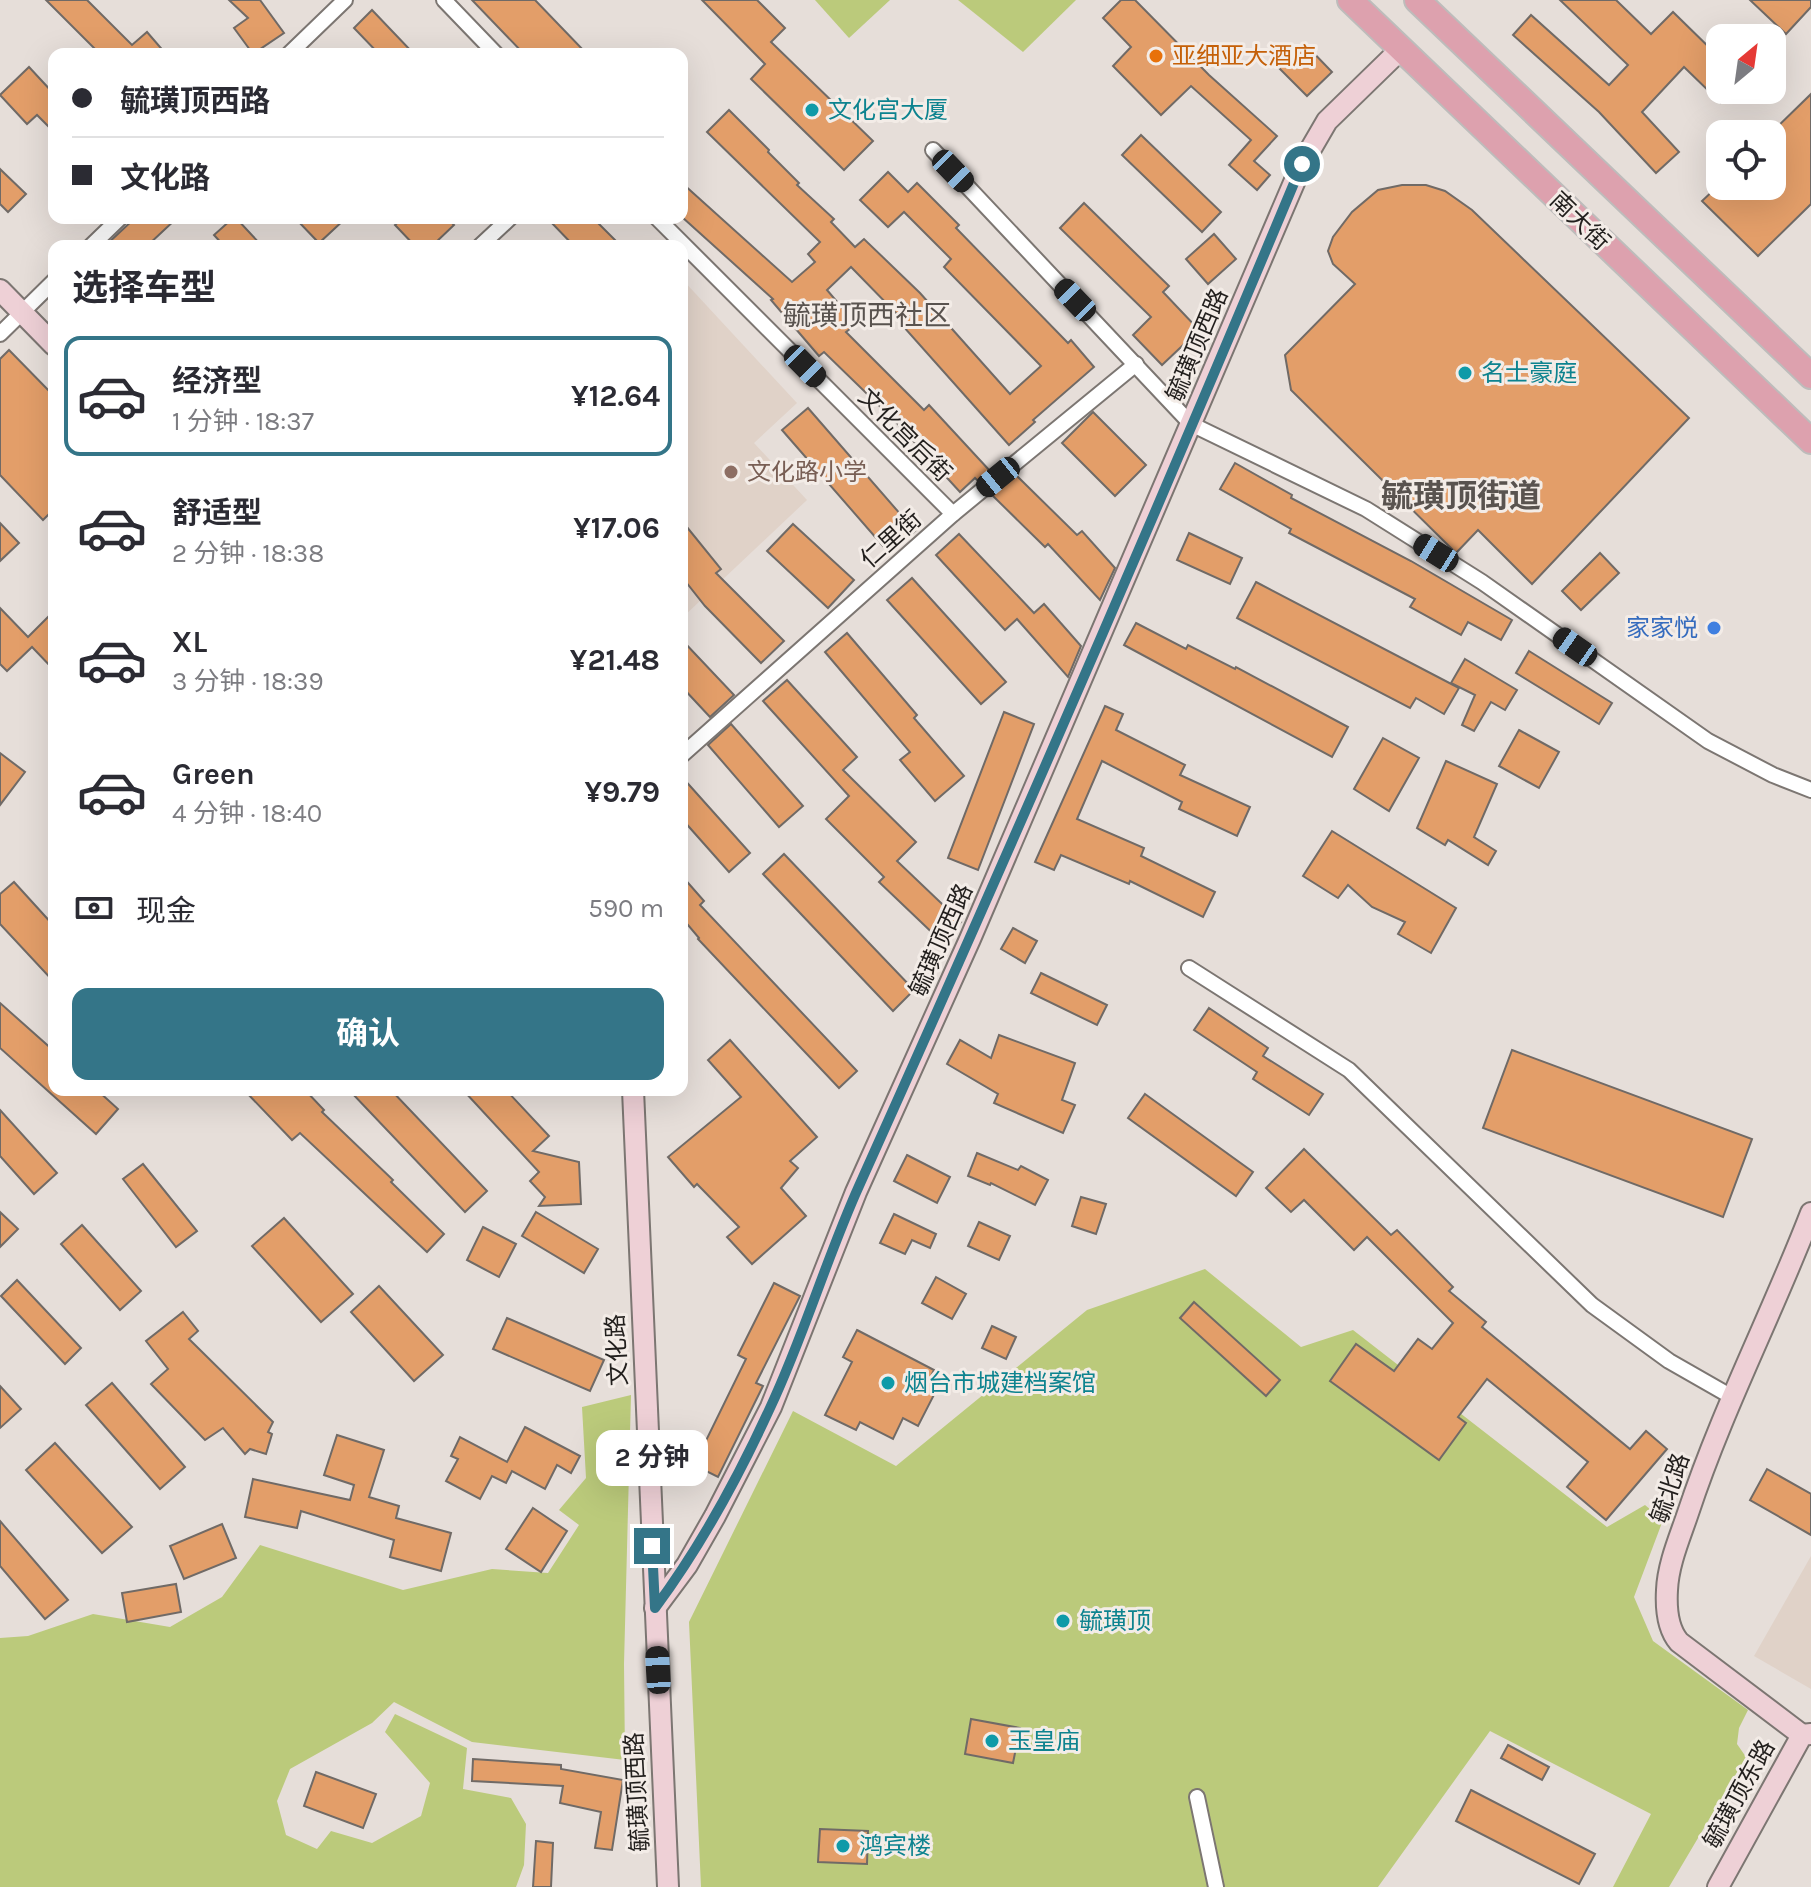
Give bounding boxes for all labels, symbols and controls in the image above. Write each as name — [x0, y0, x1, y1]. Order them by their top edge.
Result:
north arrow — [1706, 24, 1786, 104]
map controls — [1706, 24, 1786, 200]
place label: 亚细亚大酒店 — [1172, 42, 1316, 70]
marker: 亚细亚大酒店 — [1147, 47, 1165, 65]
text: 毓璜顶西路 — [120, 83, 270, 119]
place label: 文化宫大厦 — [828, 96, 948, 124]
marker: 文化宫大厦 — [803, 101, 821, 119]
button: locate — [1706, 120, 1786, 200]
car — [928, 145, 978, 197]
route start — [1284, 146, 1320, 182]
text: 文化路 — [120, 160, 210, 196]
street label: 南大街 — [1544, 186, 1616, 256]
text: 选择车型 — [72, 267, 216, 309]
car — [1050, 274, 1100, 326]
street label: 毓璜顶西路 — [1161, 284, 1233, 406]
district label: 毓璜顶西社区 — [783, 299, 951, 332]
car — [780, 341, 830, 391]
place label: 名士豪庭 — [1481, 359, 1577, 387]
icon: car — [76, 360, 148, 432]
text: 经济型 — [172, 363, 262, 399]
marker: 名士豪庭 — [1456, 364, 1474, 382]
text: ¥12.64 — [571, 378, 660, 414]
street label: 文化宫后街 — [853, 383, 957, 487]
text: 1 分钟 · 18:37 — [172, 406, 314, 437]
car — [972, 453, 1024, 501]
place label: 文化路小学 — [747, 458, 867, 486]
marker: 文化路小学 — [722, 463, 740, 481]
district label: 毓璜顶街道 — [1381, 478, 1541, 515]
icon: car — [76, 492, 148, 564]
text: 舒适型 — [172, 495, 262, 531]
street label: 仁里街 — [855, 505, 927, 573]
text: ¥17.06 — [573, 510, 660, 546]
car — [1409, 530, 1463, 576]
text: 2 分钟 · 18:38 — [172, 538, 324, 569]
place label: 家家悦 — [1626, 614, 1698, 642]
marker: 家家悦 — [1705, 619, 1723, 637]
car — [1548, 623, 1602, 671]
icon: car — [76, 624, 148, 696]
text: XL — [172, 624, 207, 660]
text: ¥21.48 — [570, 642, 660, 678]
text: 3 分钟 · 18:39 — [172, 666, 324, 697]
icon: car — [76, 756, 148, 828]
text: Green — [172, 756, 255, 792]
text: ¥9.79 — [584, 774, 660, 810]
text: 4 分钟 · 18:40 — [172, 798, 322, 829]
street label: 毓璜顶西路 — [904, 879, 978, 1001]
icon: cash — [72, 886, 116, 930]
text: 现金 — [136, 893, 196, 929]
text: 590 m — [588, 893, 664, 924]
button: 确认 — [72, 988, 664, 1080]
street label: 文化路 — [601, 1313, 633, 1387]
place label: 烟台市城建档案馆 — [904, 1369, 1096, 1397]
marker: 烟台市城建档案馆 — [879, 1374, 897, 1392]
callout: 2 分钟 — [596, 1430, 708, 1486]
text: 2 分钟 — [615, 1442, 689, 1473]
street label: 毓北路 — [1645, 1449, 1695, 1527]
route end — [634, 1528, 670, 1564]
place label: 毓璜顶 — [1079, 1607, 1151, 1635]
marker: 毓璜顶 — [1054, 1612, 1072, 1630]
car — [645, 1645, 671, 1695]
place label: 玉皇庙 — [1008, 1727, 1080, 1755]
street label: 毓璜顶西路 — [620, 1731, 654, 1853]
marker: 玉皇庙 — [983, 1732, 1001, 1750]
street label: 毓璜顶东路 — [1698, 1735, 1780, 1853]
place label: 鸿宾楼 — [859, 1832, 931, 1860]
marker: 鸿宾楼 — [834, 1837, 852, 1855]

